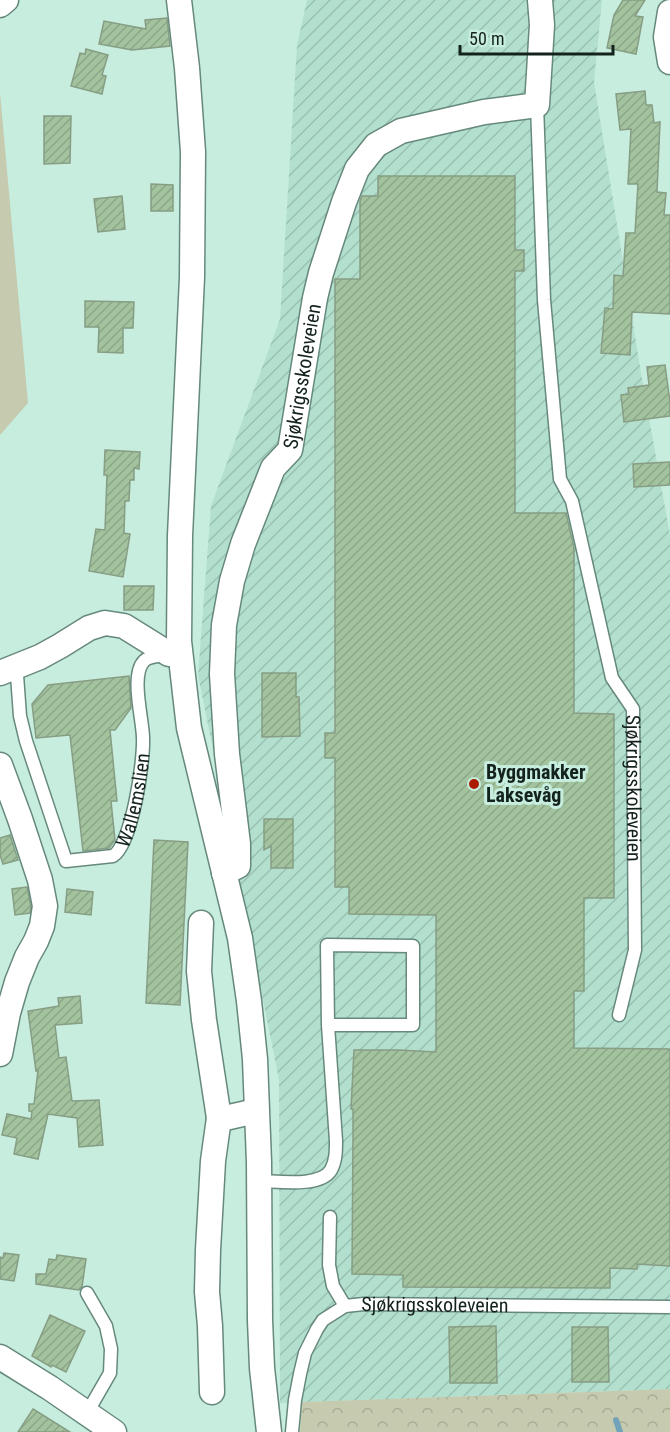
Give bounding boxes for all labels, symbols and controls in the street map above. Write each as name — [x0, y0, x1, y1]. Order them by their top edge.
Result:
scale bar — [460, 18, 613, 56]
text: 50 m — [469, 28, 504, 49]
street label: Sjøkrigsskoleveien — [278, 302, 326, 451]
street label: Sjøkrigsskoleveien — [621, 715, 646, 862]
street label: Wallemslien — [110, 752, 155, 851]
place label: Byggmakker Laksevåg — [486, 760, 586, 807]
marker: Byggmakker Laksevåg — [467, 777, 481, 791]
street label: Sjøkrigsskoleveien — [361, 1292, 509, 1317]

